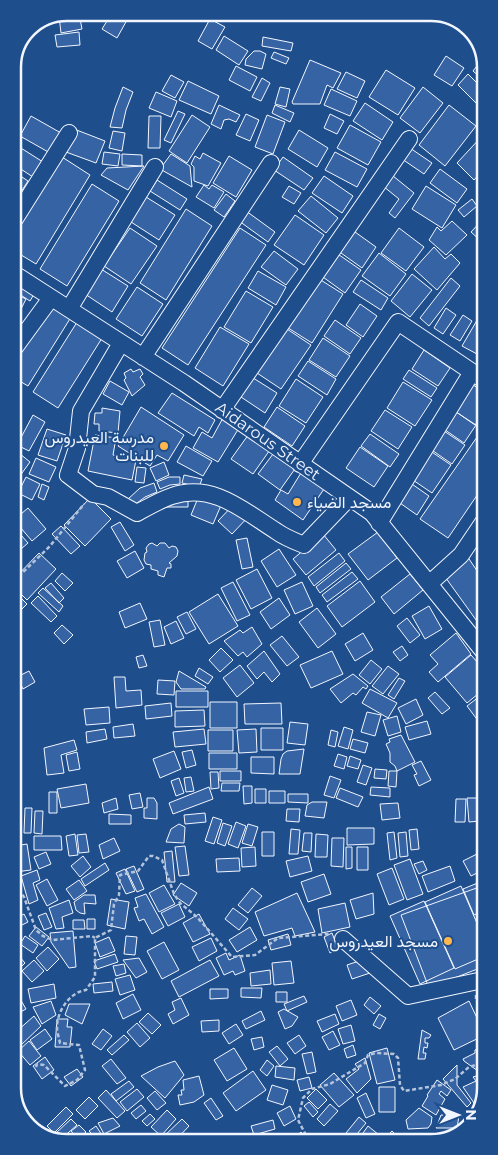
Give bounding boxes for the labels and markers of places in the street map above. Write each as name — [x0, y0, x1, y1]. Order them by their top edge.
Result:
place label: مدرسة العيدروس للبنات — [45, 428, 154, 465]
marker: مدرسة العيدروس للبنات — [158, 440, 170, 452]
place label: مسجد الضياء — [307, 493, 391, 512]
marker: مسجد الضياء — [291, 496, 303, 508]
place label: مسجد العيدروس — [329, 932, 438, 952]
marker: مسجد العيدروس — [442, 935, 454, 947]

